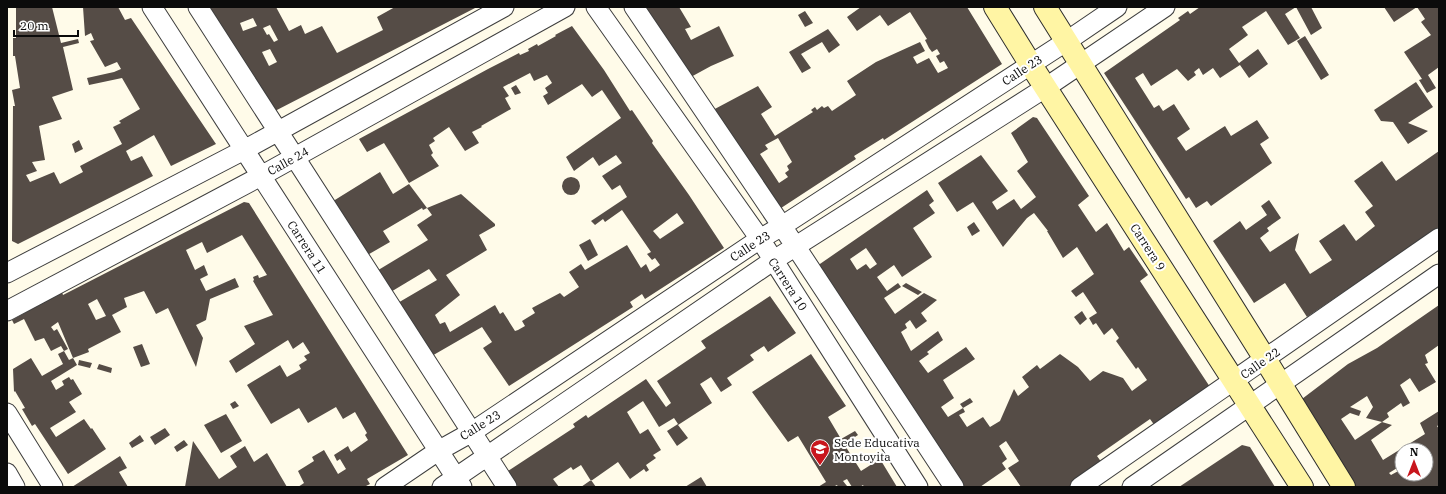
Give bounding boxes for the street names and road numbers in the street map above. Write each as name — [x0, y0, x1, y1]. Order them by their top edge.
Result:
street label: Calle 23 — [999, 51, 1045, 89]
street label: Calle 24 — [265, 144, 311, 178]
street label: Carrera 11 — [284, 218, 330, 276]
street label: Carrera 9 — [1127, 221, 1169, 273]
street label: Calle 23 — [727, 227, 773, 265]
street label: Carrera 10 — [765, 255, 811, 313]
street label: Calle 22 — [1237, 344, 1283, 382]
street label: Calle 23 — [457, 407, 503, 443]

